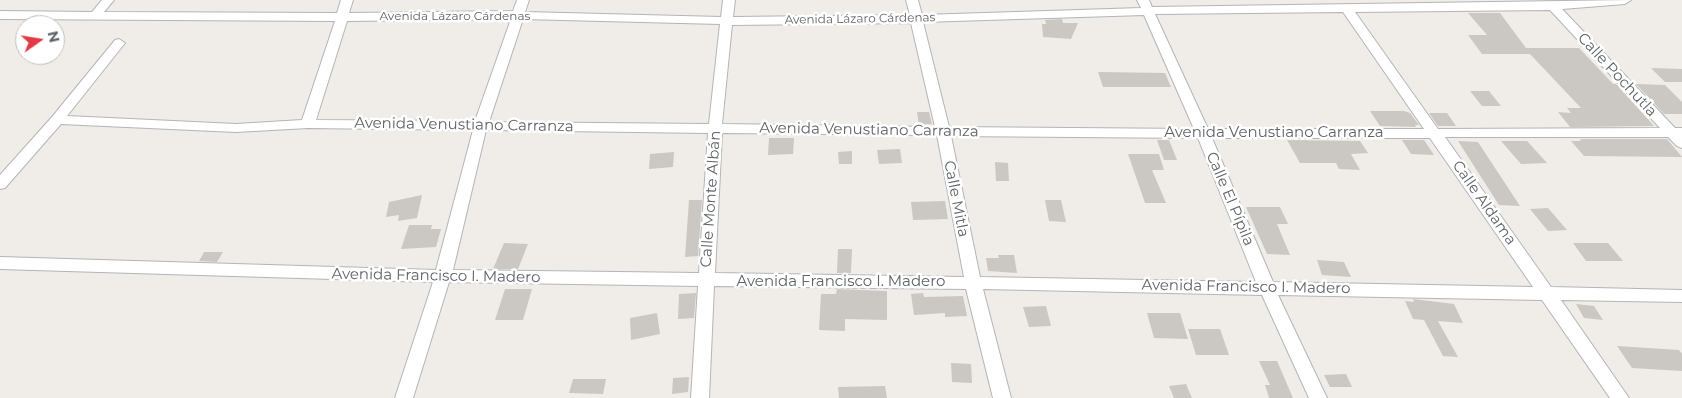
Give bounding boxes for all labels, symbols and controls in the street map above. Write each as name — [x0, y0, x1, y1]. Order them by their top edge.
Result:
street label: Avenida Lázaro Cárdenas — [380, 9, 530, 23]
street label: Avenida Lázaro Cárdenas — [784, 10, 936, 28]
north arrow — [15, 15, 65, 65]
text: N — [44, 29, 64, 44]
street label: Calle Pochutla — [1574, 29, 1660, 121]
street label: Avenida Venustiano Carranza — [354, 114, 574, 136]
street label: Avenida Venustiano Carranza — [759, 119, 979, 141]
street label: Avenida Venustiano Carranza — [1164, 124, 1384, 142]
street label: Calle Monte Albán — [697, 130, 725, 268]
street label: Calle El Pípila — [1202, 149, 1258, 249]
street label: Calle Aldama — [1448, 157, 1520, 249]
street label: Calle Mitla — [940, 159, 972, 239]
street label: Avenida Francisco I. Madero — [331, 265, 541, 287]
street label: Avenida Francisco I. Madero — [737, 273, 945, 291]
street label: Avenida Francisco I. Madero — [1141, 276, 1351, 298]

